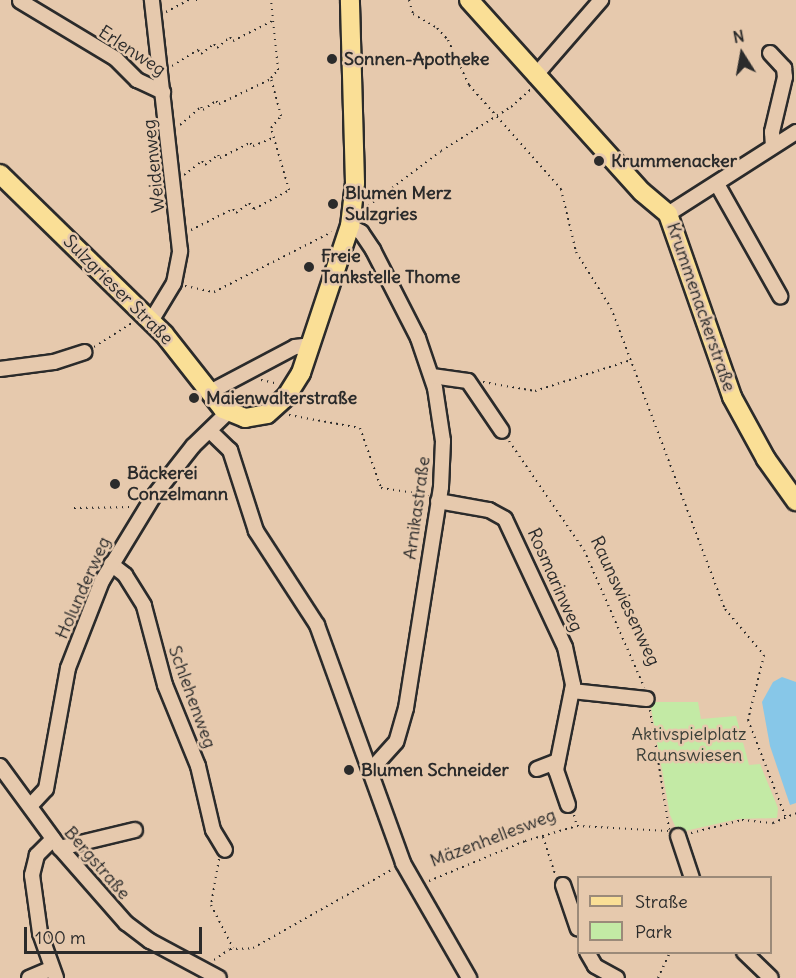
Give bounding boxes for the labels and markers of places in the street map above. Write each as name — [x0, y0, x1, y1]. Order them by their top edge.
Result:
place label: Sonnen-Apotheke — [344, 48, 489, 70]
marker: Sonnen-Apotheke — [325, 52, 339, 66]
place label: Krummenacker — [611, 150, 737, 172]
marker: Krummenacker — [592, 154, 606, 168]
place label: Blumen Merz Sulzgries — [345, 183, 452, 226]
marker: Blumen Merz Sulzgries — [326, 197, 340, 211]
place label: Freie Tankstelle Thome — [321, 246, 460, 288]
marker: Freie Tankstelle Thome — [302, 260, 316, 274]
place label: Maienwalterstraße — [206, 387, 357, 409]
marker: Maienwalterstraße — [187, 391, 201, 405]
place label: Bäckerei Conzelmann — [127, 463, 228, 506]
marker: Bäckerei Conzelmann — [108, 477, 122, 491]
place label: Blumen Schneider — [361, 759, 509, 781]
marker: Blumen Schneider — [342, 763, 356, 777]

